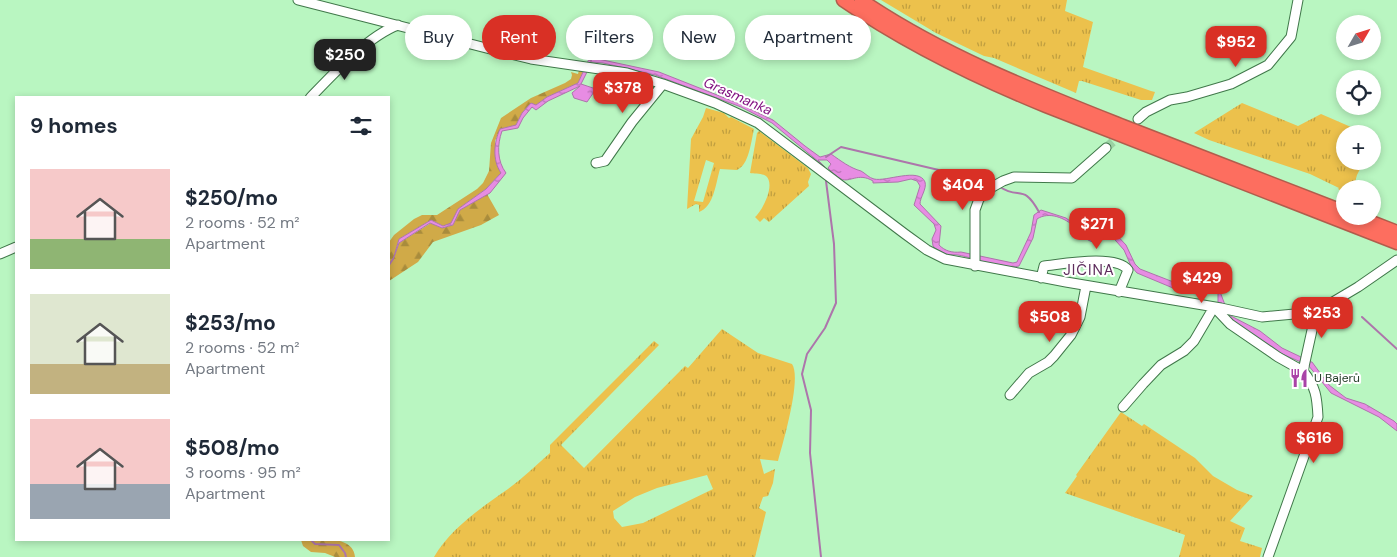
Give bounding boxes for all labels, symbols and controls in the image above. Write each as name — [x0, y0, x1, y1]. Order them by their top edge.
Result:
chip: Buy — [405, 15, 472, 60]
chip: Rent — [482, 15, 556, 60]
chip: Filters — [566, 15, 653, 60]
chip: New — [663, 15, 735, 60]
chip: Apartment — [745, 15, 871, 60]
north arrow — [1336, 15, 1381, 60]
map controls — [1336, 15, 1381, 225]
pin: $952 — [1206, 26, 1266, 68]
text: $952 — [1217, 31, 1255, 52]
pin: $250 — [315, 38, 375, 81]
text: $250 — [325, 44, 365, 65]
button: locate — [1336, 70, 1381, 115]
pin: $378 — [593, 72, 653, 114]
water label: Grasmanka — [701, 73, 775, 119]
text: $378 — [604, 77, 642, 98]
text: 9 homes — [30, 112, 118, 140]
icon: filters — [347, 112, 375, 140]
button: + — [1336, 125, 1381, 170]
pin: $404 — [933, 168, 993, 211]
text: $404 — [942, 174, 984, 195]
button: − — [1336, 180, 1381, 225]
text: $250/mo — [185, 184, 278, 212]
icon: home — [70, 189, 130, 249]
pin: $271 — [1067, 208, 1127, 250]
text: 2 rooms · 52 m² — [185, 212, 300, 233]
text: $271 — [1080, 213, 1114, 234]
text: Apartment — [185, 233, 265, 254]
district label: JIČINA — [1063, 260, 1115, 280]
pin: $429 — [1172, 262, 1232, 304]
text: $429 — [1182, 267, 1222, 288]
pin: $253 — [1292, 296, 1352, 339]
pin: $508 — [1020, 300, 1080, 343]
text: $253 — [1303, 302, 1341, 323]
text: $508 — [1029, 306, 1071, 327]
text: $253/mo — [185, 309, 276, 337]
icon: home — [70, 314, 130, 374]
text: 2 rooms · 52 m² — [185, 337, 300, 358]
text: Apartment — [185, 358, 265, 379]
restaurant icon: U Bajerů — [1288, 367, 1310, 389]
place label: U Bajerů — [1314, 370, 1360, 386]
pin: $616 — [1284, 422, 1344, 464]
text: $616 — [1296, 427, 1332, 448]
text: $508/mo — [185, 434, 280, 462]
icon: home — [70, 439, 130, 499]
text: 3 rooms · 95 m² — [185, 462, 301, 483]
text: Apartment — [185, 483, 265, 504]

